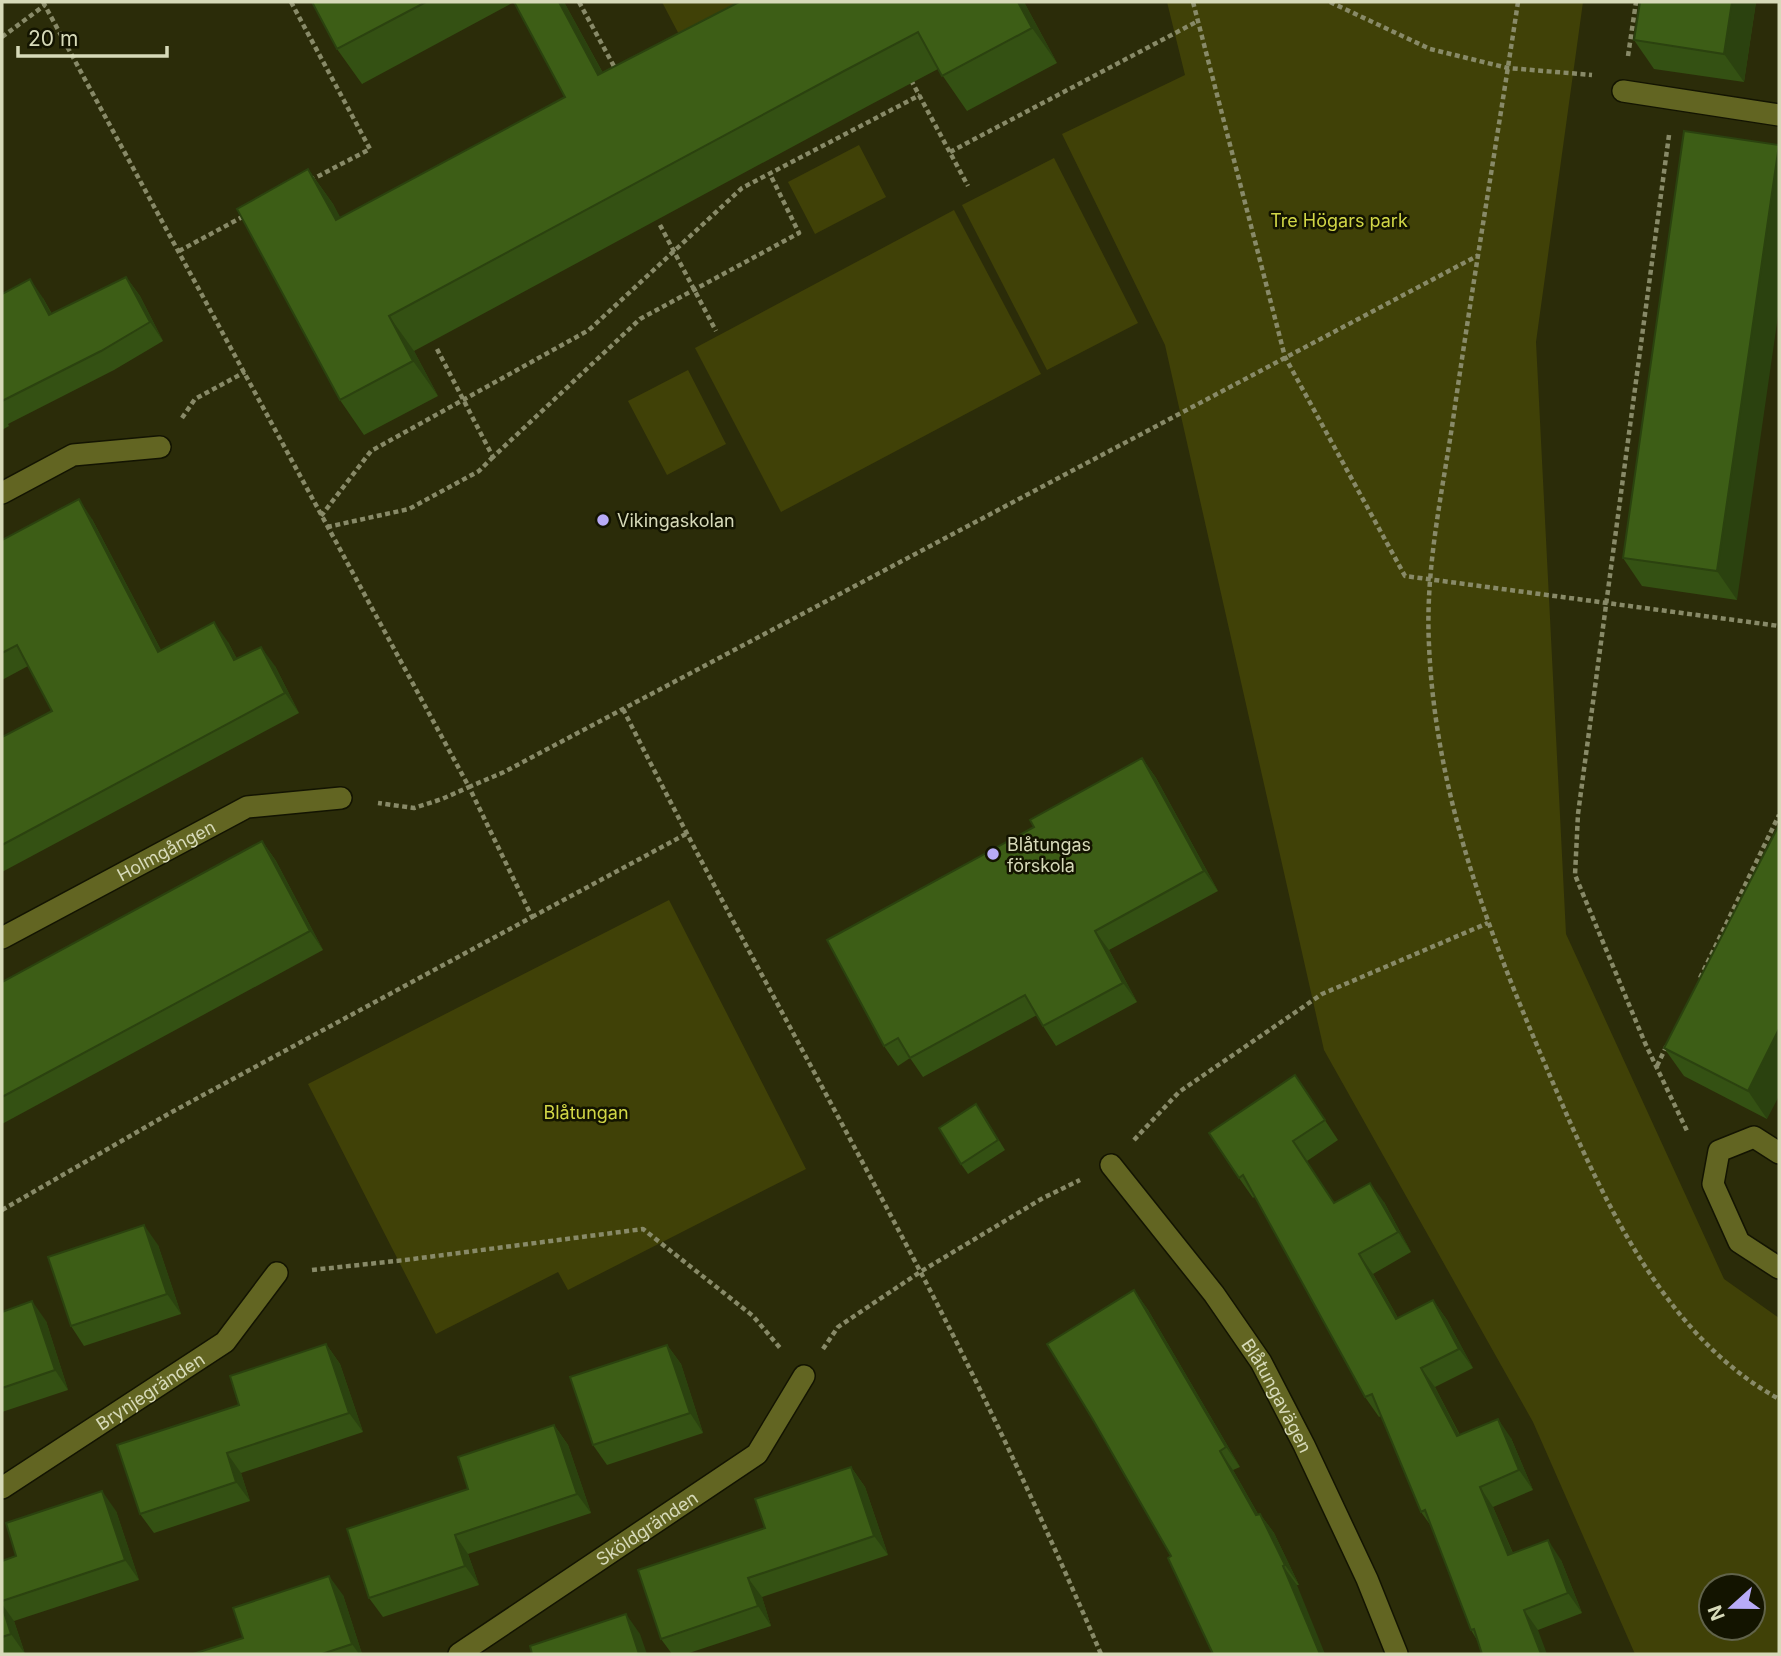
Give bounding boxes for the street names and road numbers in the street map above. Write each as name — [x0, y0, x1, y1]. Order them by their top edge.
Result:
street label: Holmgången — [113, 816, 219, 885]
street label: Blåtungavägen — [1238, 1335, 1317, 1456]
street label: Brynjegränden — [92, 1348, 208, 1434]
street label: Sköldgränden — [592, 1486, 701, 1570]

